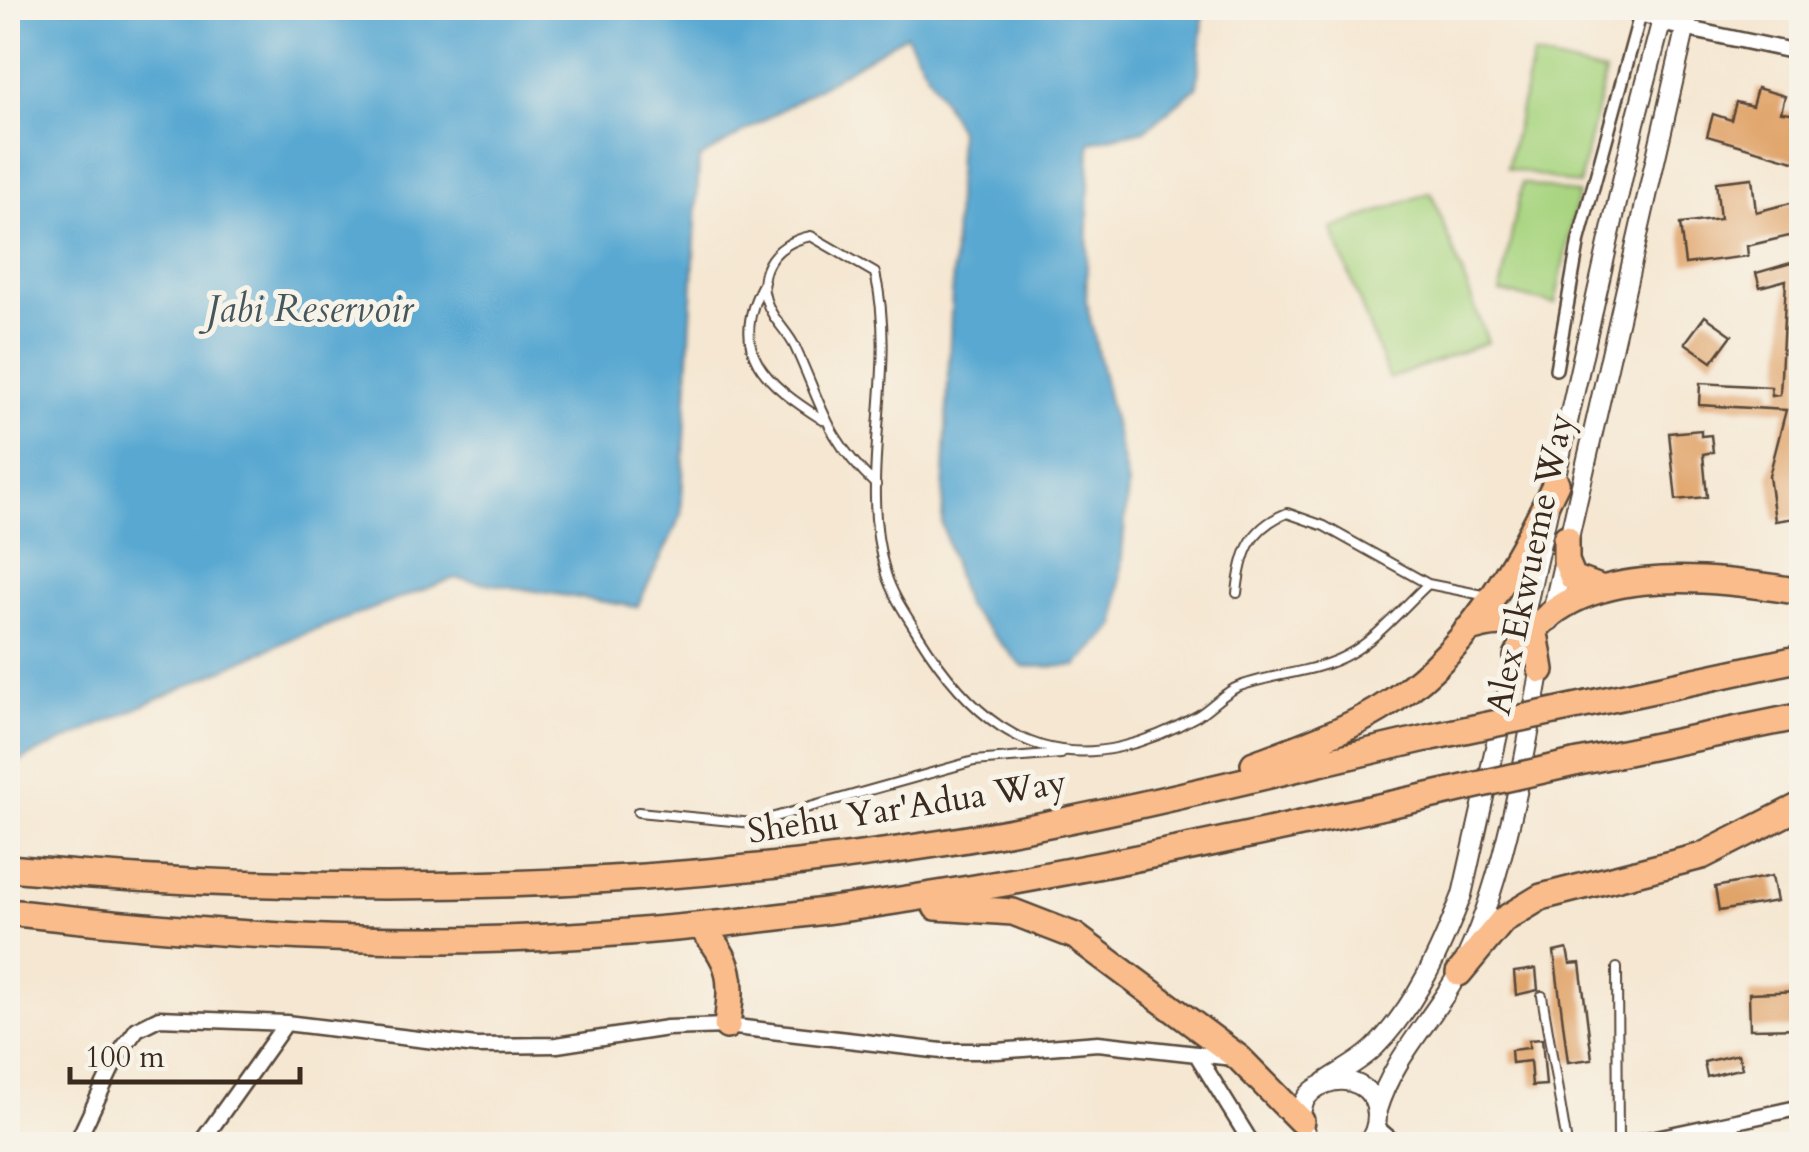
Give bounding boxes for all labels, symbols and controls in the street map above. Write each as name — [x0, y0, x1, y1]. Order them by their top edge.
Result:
water label: Jabi Reservoir — [199, 283, 415, 335]
street label: Alex Ekwueme Way — [1475, 408, 1586, 719]
street label: Shehu Yar'Adua Way — [744, 758, 1070, 856]
scale bar — [70, 1022, 300, 1084]
text: 100 m — [85, 1037, 165, 1078]

